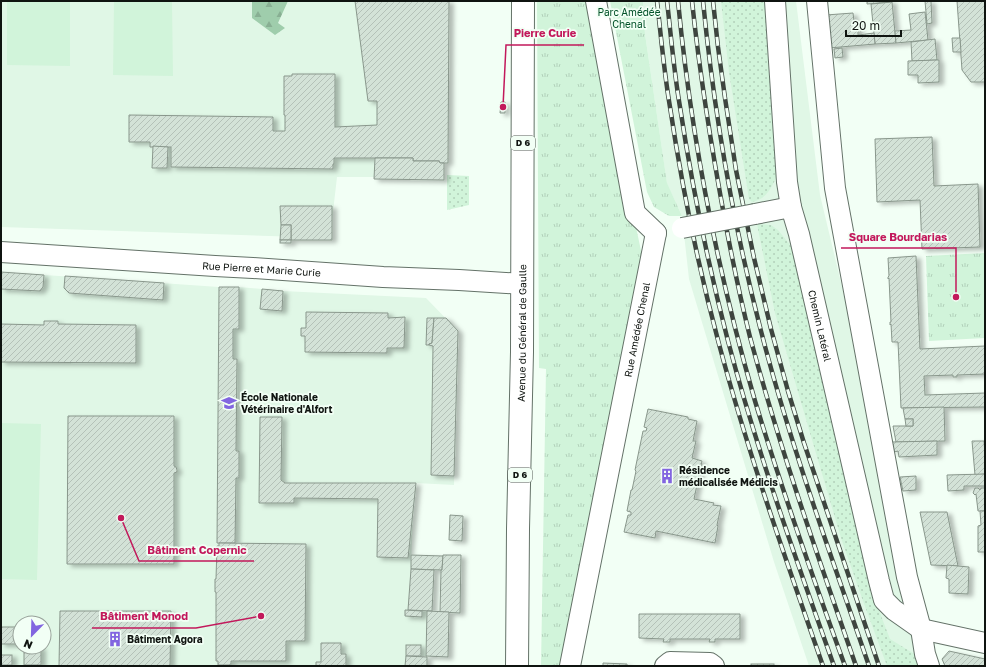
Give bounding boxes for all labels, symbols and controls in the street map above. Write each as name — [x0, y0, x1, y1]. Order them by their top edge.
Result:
park label: Parc Amédée Chenal — [598, 6, 661, 30]
scale bar — [846, 12, 901, 38]
text: 20 m — [852, 18, 880, 33]
callout: Pierre Curie — [506, 22, 584, 45]
text: Pierre Curie — [514, 26, 577, 39]
road number: D 6 — [511, 136, 535, 150]
callout: Square Bourdarias — [841, 225, 956, 248]
text: Square Bourdarias — [849, 230, 947, 243]
street label: Rue Pierre et Marie Curie — [202, 259, 321, 279]
street label: Avenue du Général de Gaulle — [515, 264, 528, 402]
street label: Rue Amédée Chenal — [622, 281, 652, 378]
street label: Chemin Latéral — [806, 289, 834, 363]
place label: École Nationale Vétérinaire d'Alfort — [241, 391, 332, 415]
school or university icon: École Nationale Vétérinaire d'Alfort — [220, 394, 238, 412]
place label: Résidence médicalisée Médicis — [679, 464, 778, 488]
building icon: Résidence médicalisée Médicis — [658, 467, 676, 485]
road number: D 6 — [508, 468, 532, 482]
callout: Bâtiment Copernic — [139, 538, 254, 561]
text: Bâtiment Copernic — [147, 543, 247, 556]
callout: Bâtiment Monod — [92, 605, 196, 628]
text: Bâtiment Monod — [100, 609, 188, 622]
north arrow — [12, 615, 52, 655]
building icon: Bâtiment Agora — [106, 630, 124, 648]
place label: Bâtiment Agora — [127, 633, 203, 645]
text: N — [22, 637, 34, 652]

